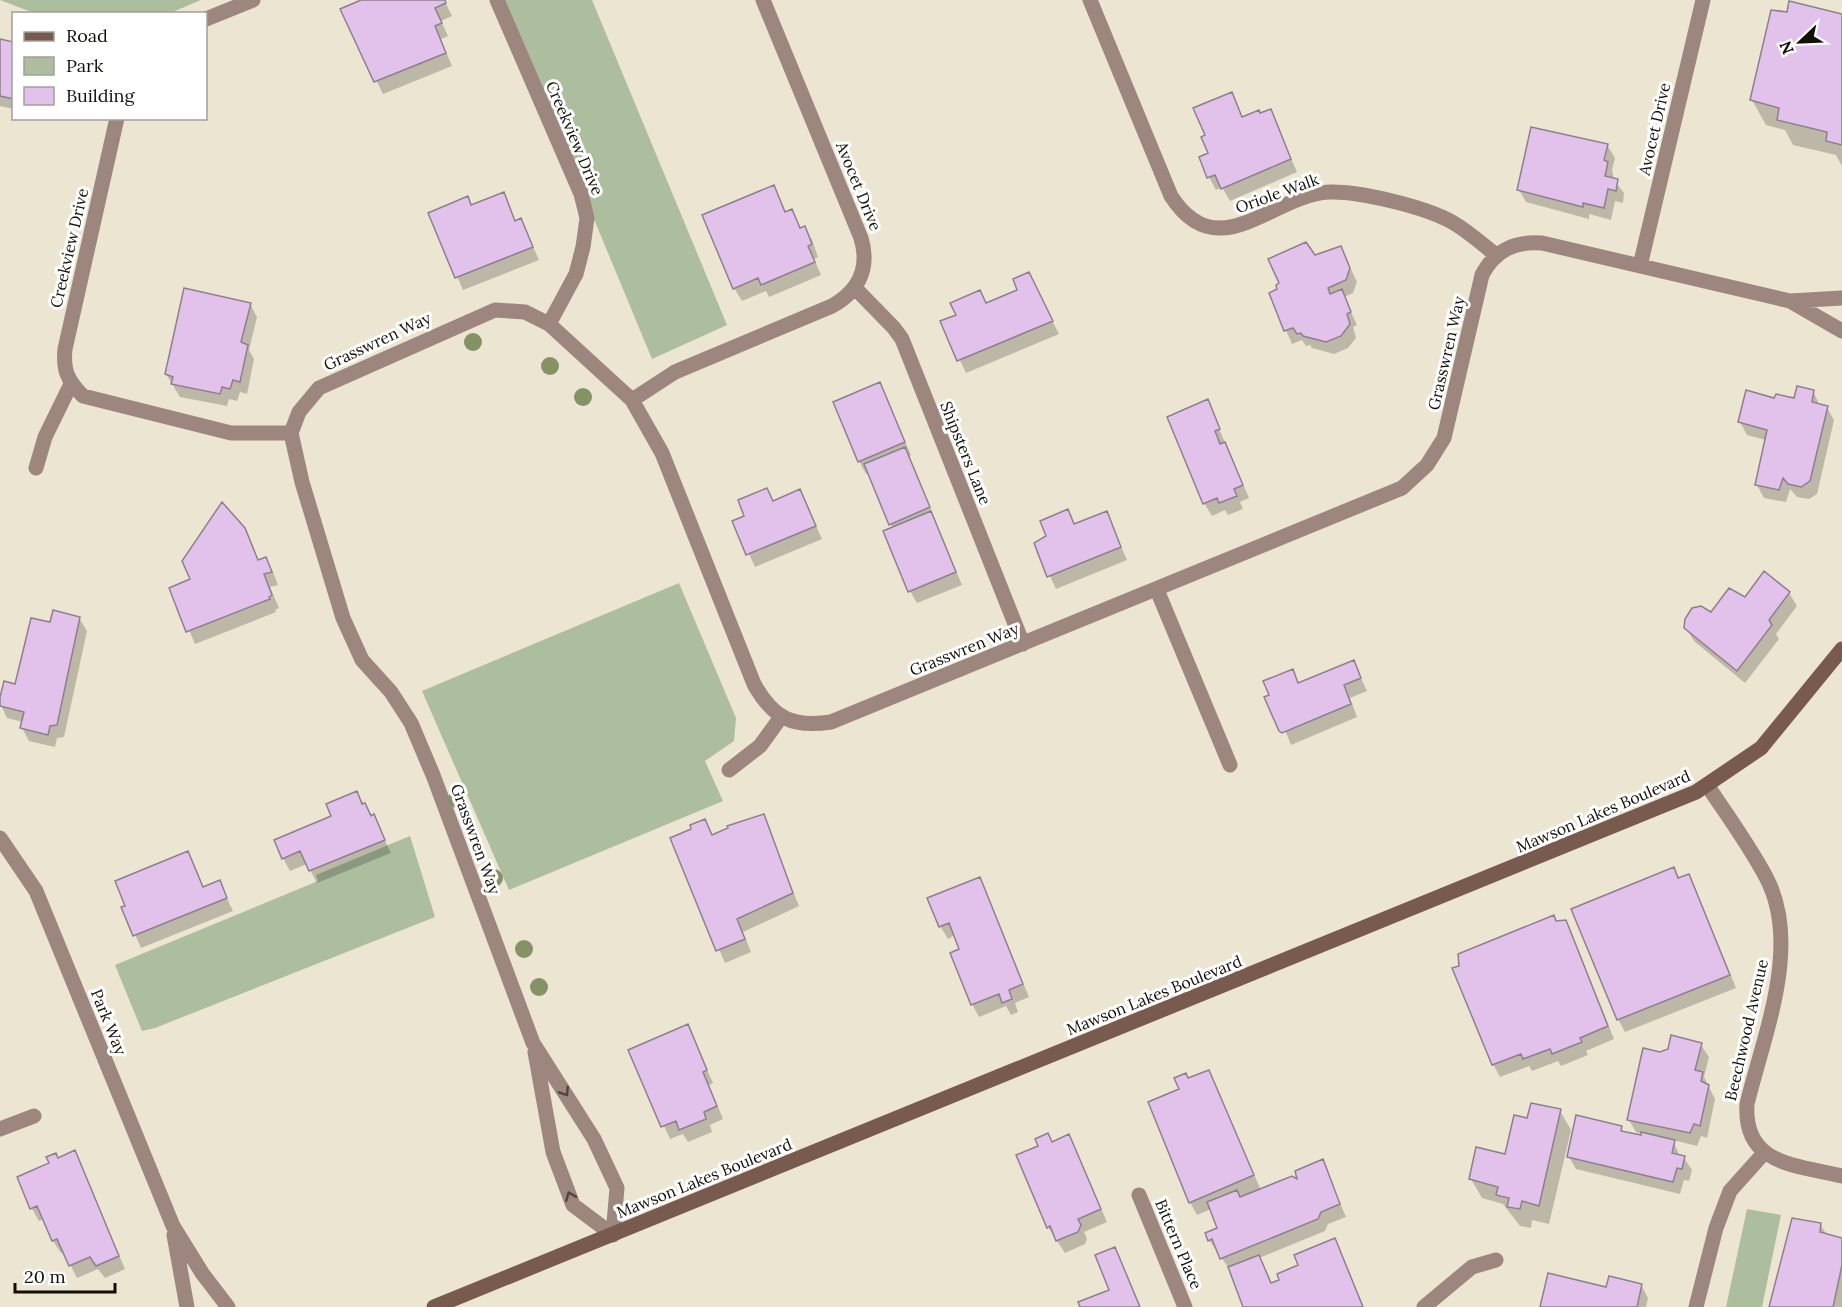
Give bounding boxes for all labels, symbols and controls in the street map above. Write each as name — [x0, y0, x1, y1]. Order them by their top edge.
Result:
legend — [12, 12, 207, 120]
north arrow — [1770, 12, 1830, 72]
text: Road — [66, 24, 108, 47]
text: N — [1775, 38, 1798, 57]
text: Park — [66, 54, 104, 77]
street label: Creekview Drive — [542, 78, 608, 198]
street label: Avocet Drive — [1633, 80, 1674, 178]
text: Building — [66, 84, 136, 107]
street label: Avocet Drive — [832, 138, 886, 234]
street label: Oriole Walk — [1233, 169, 1322, 217]
street label: Creekview Drive — [46, 186, 93, 310]
street label: Grasswren Way — [1423, 294, 1469, 412]
street label: Grasswren Way — [320, 307, 434, 375]
street label: Shipsters Lane — [936, 398, 996, 508]
street label: Grasswren Way — [906, 618, 1022, 680]
street label: Mawson Lakes Boulevard — [1513, 765, 1693, 857]
street label: Grasswren Way — [447, 781, 505, 897]
street label: Mawson Lakes Boulevard — [1063, 951, 1245, 1039]
street label: Beechwood Avenue — [1720, 957, 1772, 1103]
street label: Park Way — [87, 986, 131, 1058]
one-way arrow — [557, 1086, 569, 1096]
street label: Mawson Lakes Boulevard — [613, 1134, 795, 1222]
one-way arrow — [565, 1192, 577, 1203]
street label: Bittern Place — [1151, 1196, 1207, 1292]
scale bar — [15, 1256, 116, 1294]
text: 20 m — [24, 1265, 66, 1288]

